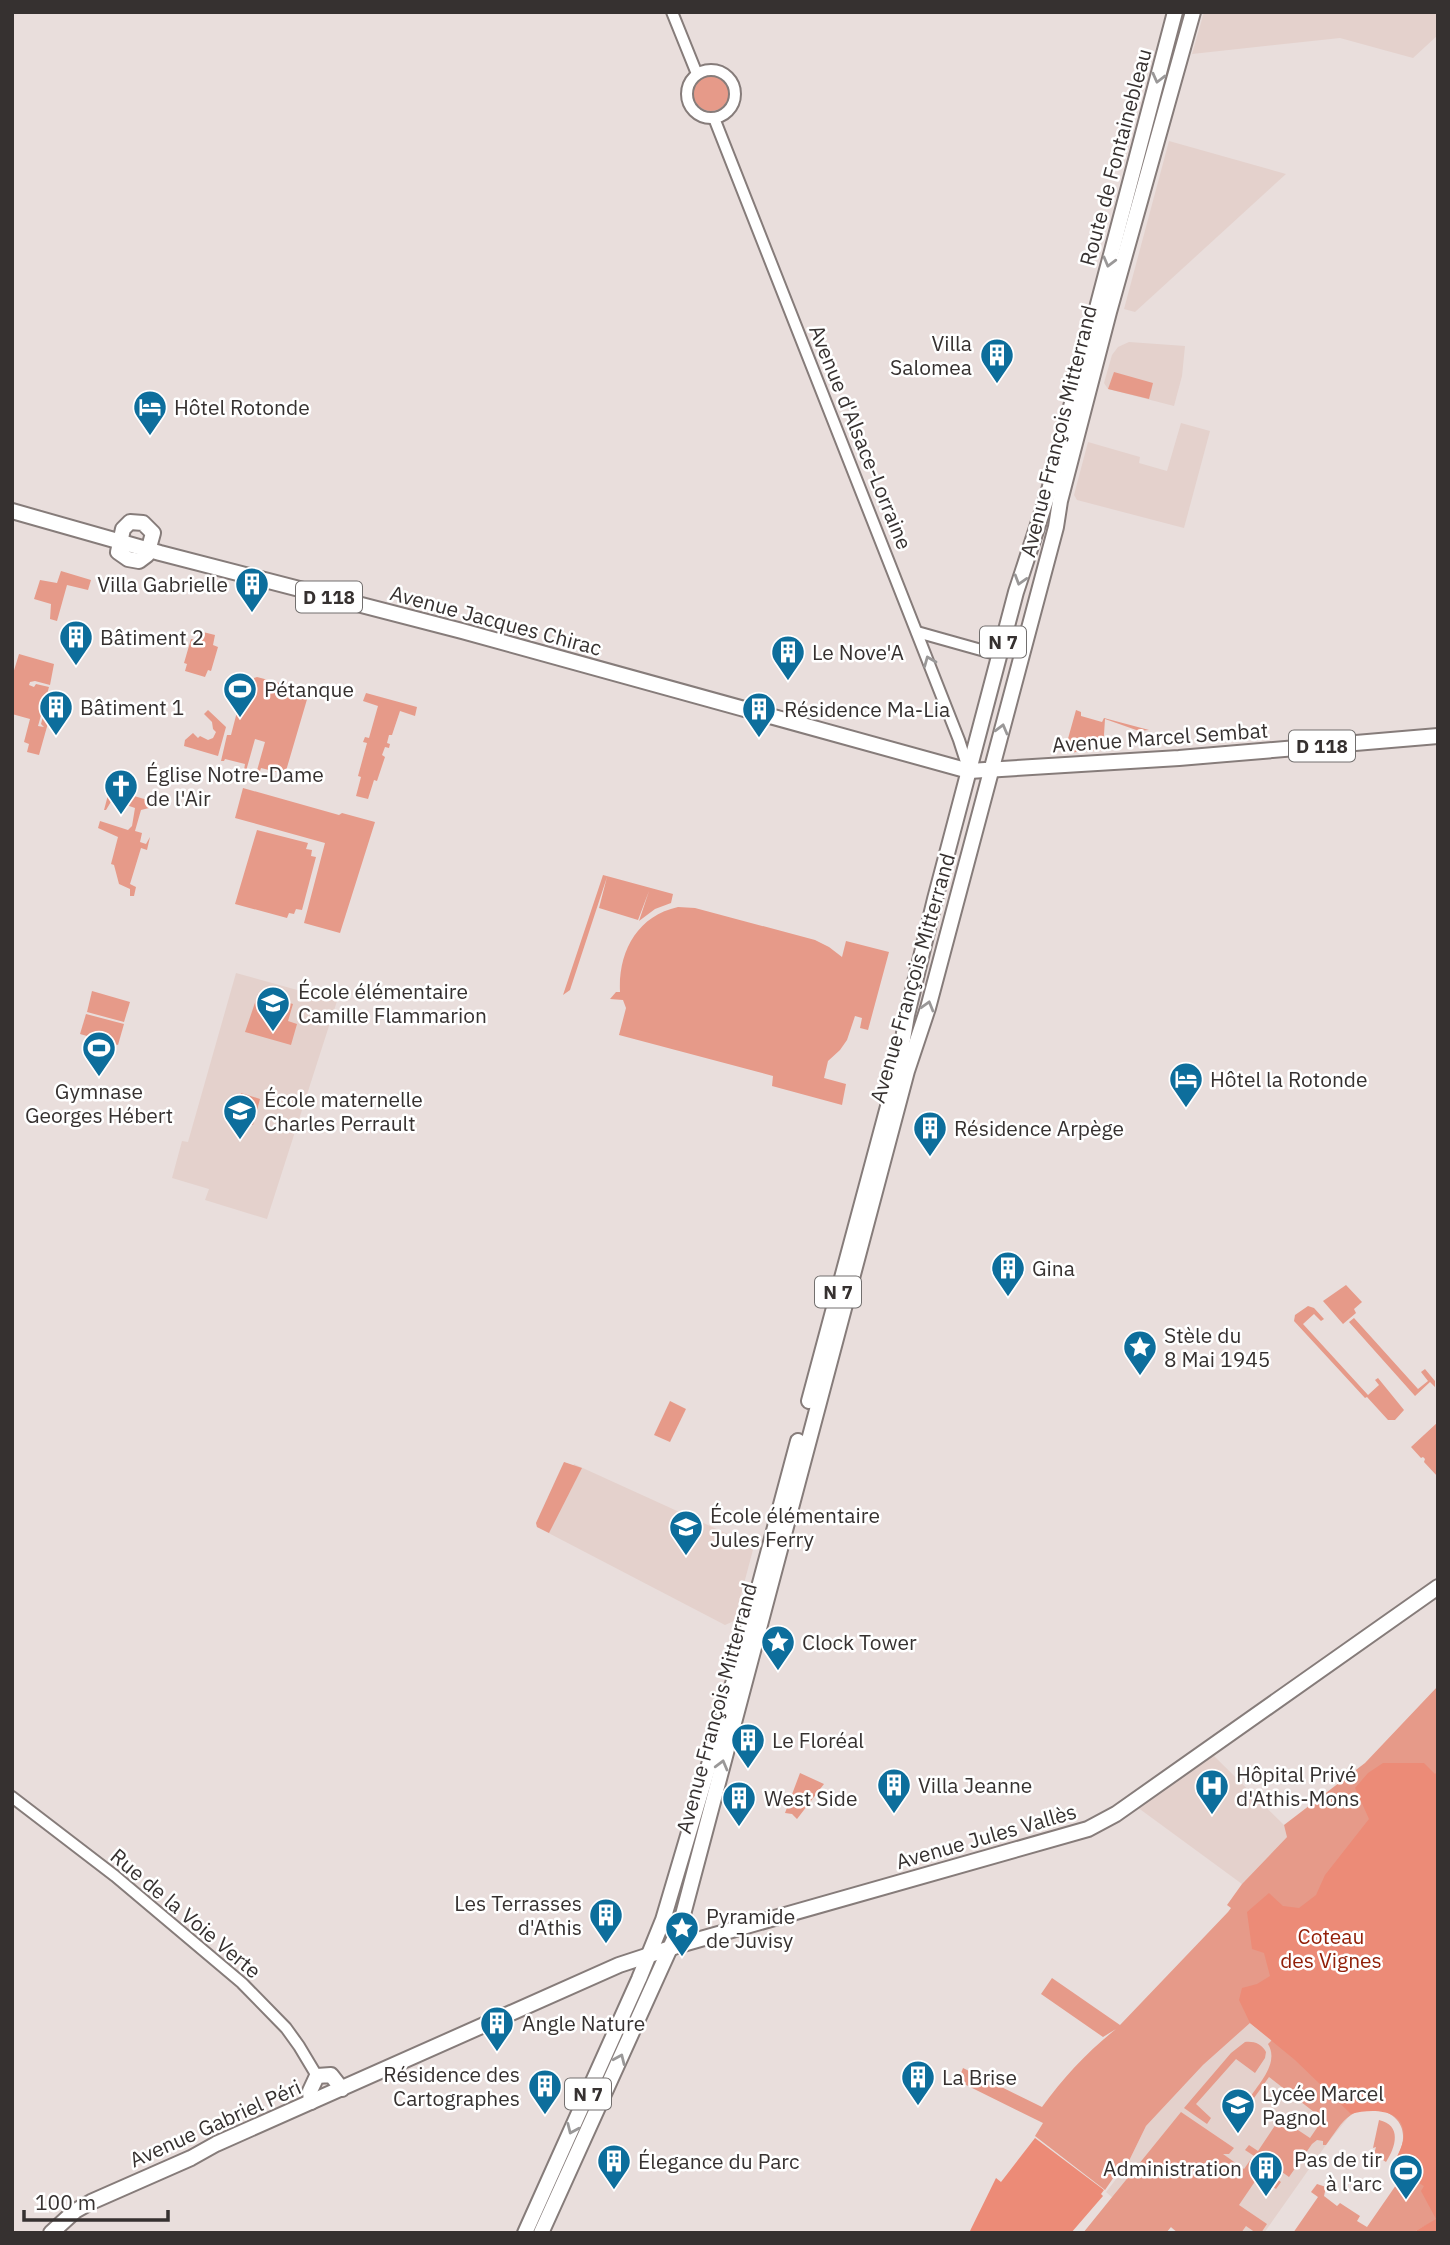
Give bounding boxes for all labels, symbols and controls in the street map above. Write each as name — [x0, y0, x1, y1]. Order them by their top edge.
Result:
street label: Route de Fontainebleau — [1072, 45, 1158, 269]
one-way arrow — [1152, 72, 1166, 84]
one-way arrow — [1103, 256, 1118, 268]
street label: Avenue François Mitterrand — [1013, 302, 1103, 560]
street label: Avenue d'Alsace-Lorraine — [803, 321, 919, 553]
place label: Villa Salomea — [890, 329, 972, 381]
building icon: Villa Salomea — [978, 336, 1016, 385]
hotel icon: Hôtel Rotonde — [131, 388, 169, 437]
place label: Hôtel Rotonde — [174, 393, 310, 421]
building icon: Villa Gabrielle — [233, 565, 271, 614]
place label: Villa Gabrielle — [97, 570, 228, 598]
one-way arrow — [1013, 573, 1028, 585]
street label: Avenue Jacques Chirac — [387, 578, 605, 662]
road number: D 118 — [296, 582, 362, 612]
building icon: Bâtiment 2 — [57, 618, 95, 667]
place label: Bâtiment 2 — [100, 623, 204, 651]
road number: N 7 — [980, 626, 1026, 657]
building icon: Le Nove'A — [769, 633, 807, 682]
place label: Le Nove'A — [812, 638, 904, 666]
one-way arrow — [923, 656, 937, 668]
sports icon: Pétanque — [221, 670, 259, 719]
place label: Pétanque — [264, 675, 354, 703]
building icon: Bâtiment 1 — [37, 688, 75, 737]
building icon: Résidence Ma-Lia — [740, 690, 778, 739]
place label: Bâtiment 1 — [80, 693, 184, 721]
place label: Résidence Ma-Lia — [784, 695, 950, 723]
street label: Avenue Marcel Sembat — [1051, 715, 1269, 759]
one-way arrow — [993, 723, 1008, 735]
road number: D 118 — [1289, 730, 1355, 762]
place label: Église Notre-Dame de l'Air — [146, 760, 324, 812]
church icon: Église Notre-Dame de l'Air — [102, 767, 140, 816]
street label: Avenue François Mitterrand — [863, 850, 961, 1106]
place label: École élémentaire Camille Flammarion — [298, 977, 487, 1029]
school or university icon: École élémentaire Camille Flammarion — [254, 984, 292, 1033]
one-way arrow — [920, 1000, 934, 1012]
sports icon: Gymnase Georges Hébert — [80, 1029, 118, 1078]
hotel icon: Hôtel la Rotonde — [1167, 1060, 1205, 1109]
place label: Hôtel la Rotonde — [1210, 1065, 1368, 1093]
place label: Gymnase Georges Hébert — [25, 1077, 173, 1129]
place label: École maternelle Charles Perrault — [264, 1085, 423, 1137]
school or university icon: École maternelle Charles Perrault — [221, 1092, 259, 1141]
building icon: Résidence Arpège — [911, 1109, 949, 1158]
place label: Résidence Arpège — [954, 1114, 1124, 1142]
building icon: Gina — [989, 1249, 1027, 1298]
place label: Gina — [1032, 1254, 1075, 1282]
road number: N 7 — [815, 1276, 861, 1308]
place label: Stèle du 8 Mai 1945 — [1164, 1321, 1270, 1373]
place icon: Stèle du 8 Mai 1945 — [1121, 1328, 1159, 1377]
place label: École élémentaire Jules Ferry — [710, 1501, 880, 1553]
school or university icon: École élémentaire Jules Ferry — [667, 1508, 705, 1557]
street label: Avenue François Mitterrand — [669, 1579, 763, 1837]
place icon: Clock Tower — [759, 1623, 797, 1672]
place label: Clock Tower — [802, 1628, 917, 1656]
building icon: Le Floréal — [729, 1721, 767, 1770]
place label: Le Floréal — [772, 1726, 864, 1754]
one-way arrow — [714, 1759, 728, 1771]
place label: Hôpital Privé d'Athis-Mons — [1236, 1760, 1360, 1812]
building icon: Villa Jeanne — [875, 1766, 913, 1815]
hospital icon: Hôpital Privé d'Athis-Mons — [1193, 1767, 1231, 1816]
place label: Villa Jeanne — [918, 1771, 1032, 1799]
building icon: West Side — [720, 1779, 758, 1828]
place label: West Side — [764, 1784, 858, 1812]
street label: Avenue Jules Vallès — [892, 1797, 1080, 1875]
street label: Rue de la Voie Verte — [105, 1842, 267, 1984]
place label: Les Terrasses d'Athis — [454, 1889, 582, 1941]
building icon: Les Terrasses d'Athis — [587, 1896, 625, 1945]
place label: Pyramide de Juvisy — [706, 1902, 795, 1954]
place icon: Pyramide de Juvisy — [663, 1909, 701, 1958]
park label: Coteau des Vignes — [1280, 1922, 1382, 1974]
building icon: Angle Nature — [478, 2004, 516, 2053]
place label: Angle Nature — [522, 2009, 645, 2037]
one-way arrow — [612, 2054, 626, 2066]
building icon: La Brise — [899, 2058, 937, 2107]
place label: Résidence des Cartographes — [383, 2060, 520, 2112]
place label: La Brise — [942, 2063, 1017, 2091]
building icon: Résidence des Cartographes — [526, 2067, 564, 2116]
street label: Avenue Gabriel Péri — [125, 2073, 305, 2173]
road number: N 7 — [565, 2078, 611, 2110]
place label: Lycée Marcel Pagnol — [1262, 2079, 1384, 2131]
school or university icon: Lycée Marcel Pagnol — [1219, 2086, 1257, 2135]
one-way arrow — [566, 2122, 580, 2134]
building icon: Élegance du Parc — [595, 2142, 633, 2191]
place label: Pas de tir à l'arc — [1294, 2145, 1382, 2197]
place label: Élegance du Parc — [638, 2147, 800, 2175]
building icon: Administration — [1247, 2149, 1285, 2198]
sports icon: Pas de tir à l'arc — [1387, 2152, 1425, 2201]
place label: Administration — [1103, 2154, 1242, 2182]
scale bar — [24, 2178, 168, 2222]
text: 100 m — [35, 2188, 96, 2216]

